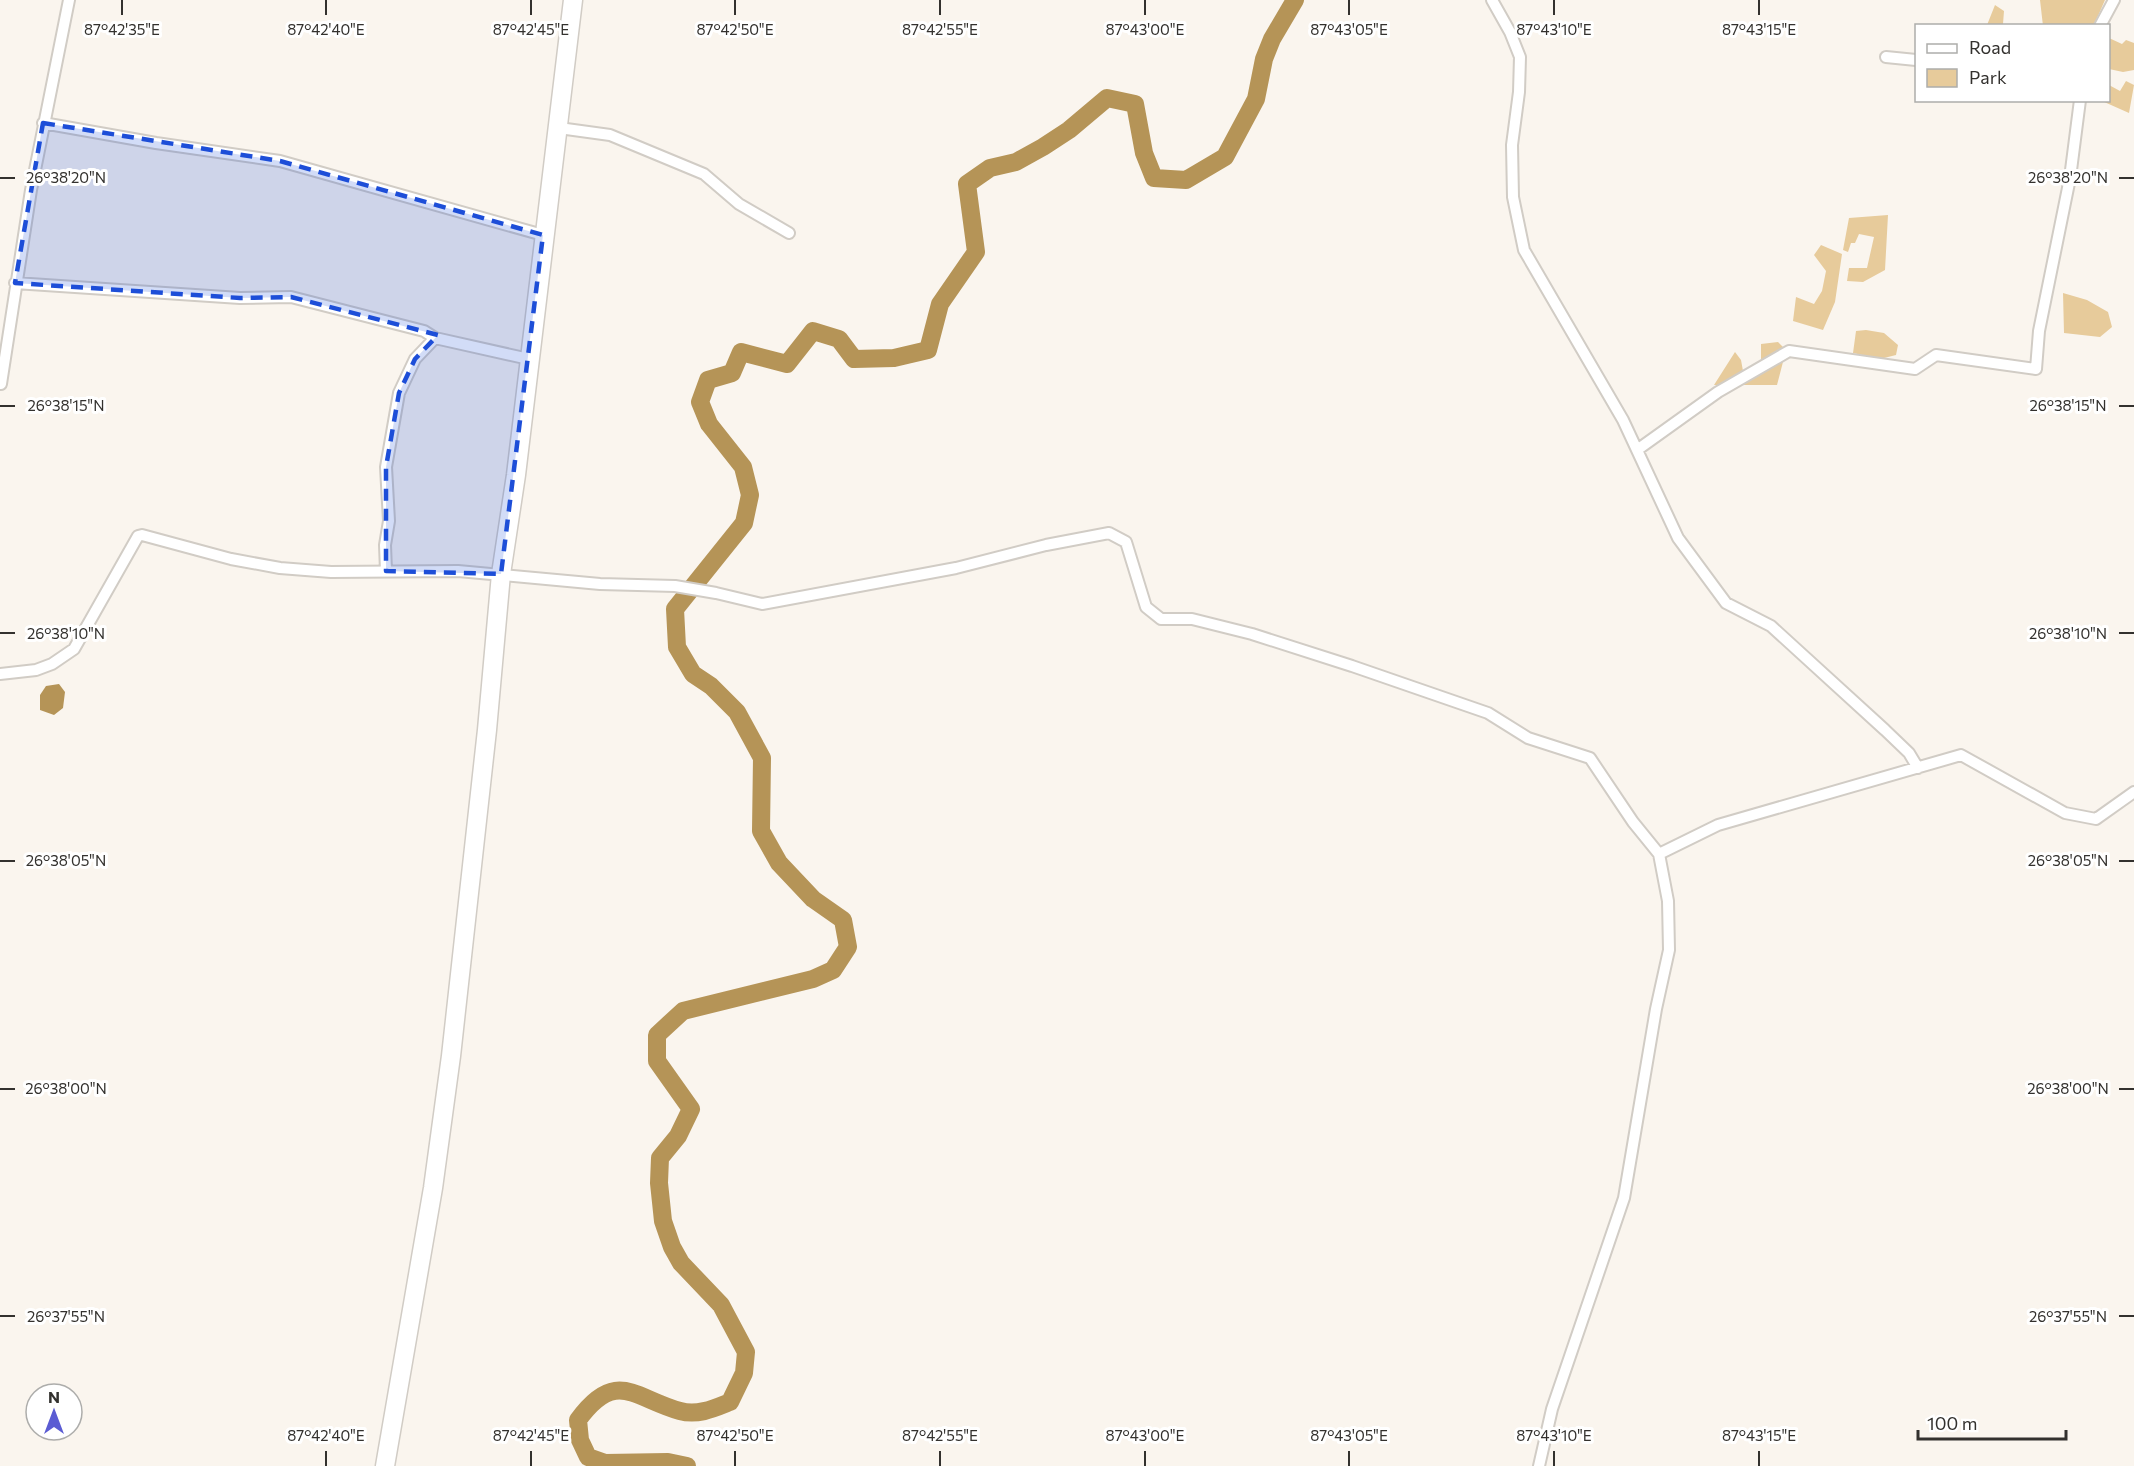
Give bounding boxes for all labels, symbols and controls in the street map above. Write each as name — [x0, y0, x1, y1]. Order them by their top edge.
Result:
text: 87°42'35"E — [84, 20, 160, 38]
text: 87°42'40"E — [287, 20, 365, 38]
text: 87°42'45"E — [493, 20, 569, 38]
text: 87°42'50"E — [696, 20, 774, 38]
text: 87°42'55"E — [902, 20, 978, 38]
text: 87°43'00"E — [1106, 20, 1184, 38]
text: 87°43'05"E — [1310, 20, 1388, 38]
text: 87°43'10"E — [1516, 20, 1592, 38]
text: 87°43'15"E — [1722, 20, 1796, 38]
legend — [1915, 24, 2110, 102]
text: Road — [1969, 36, 2011, 58]
text: Park — [1969, 66, 2007, 88]
text: 26°38'20"N — [26, 168, 106, 186]
text: 26°38'20"N — [2028, 168, 2108, 186]
text: 26°38'15"N — [27, 396, 105, 414]
text: 26°38'15"N — [2029, 396, 2107, 414]
text: 26°38'10"N — [27, 624, 105, 642]
text: 26°38'10"N — [2029, 624, 2107, 642]
text: 26°38'05"N — [26, 851, 106, 869]
text: 26°38'05"N — [2028, 851, 2108, 869]
text: 26°38'00"N — [25, 1079, 107, 1097]
text: 26°38'00"N — [2027, 1079, 2109, 1097]
text: 26°37'55"N — [27, 1307, 105, 1325]
text: 26°37'55"N — [2029, 1307, 2107, 1325]
north arrow — [24, 1382, 84, 1442]
text: N — [48, 1387, 60, 1406]
scale bar — [1918, 1403, 2066, 1441]
text: 100 m — [1927, 1412, 1977, 1434]
text: 87°42'40"E — [287, 1426, 365, 1444]
text: 87°42'45"E — [493, 1426, 569, 1444]
text: 87°42'50"E — [696, 1426, 774, 1444]
text: 87°42'55"E — [902, 1426, 978, 1444]
text: 87°43'00"E — [1106, 1426, 1184, 1444]
text: 87°43'05"E — [1310, 1426, 1388, 1444]
text: 87°43'10"E — [1516, 1426, 1592, 1444]
text: 87°43'15"E — [1722, 1426, 1796, 1444]

